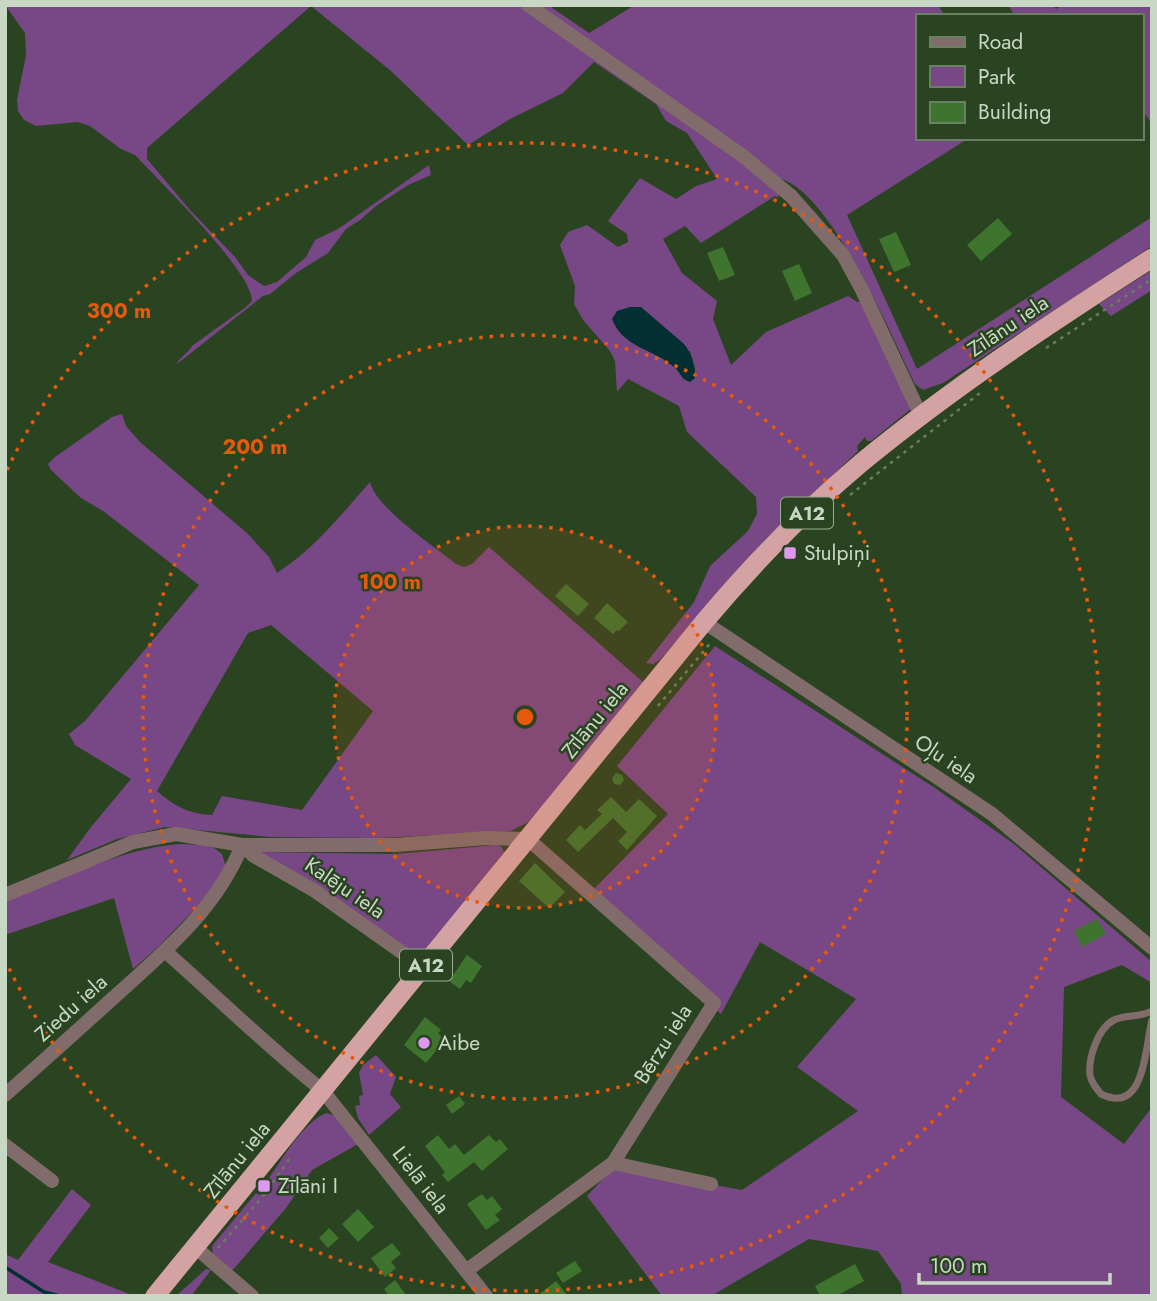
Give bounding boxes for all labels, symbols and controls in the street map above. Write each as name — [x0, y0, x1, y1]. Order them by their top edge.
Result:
legend — [916, 14, 1143, 140]
text: Road — [978, 27, 1023, 57]
text: Park — [978, 62, 1016, 92]
text: Building — [978, 97, 1051, 127]
street label: Zīlānu iela — [962, 288, 1054, 364]
text: 300 m — [87, 296, 151, 326]
text: 200 m — [222, 432, 288, 462]
road number: A12 — [781, 498, 833, 528]
place label: Stulpiņi — [804, 538, 870, 568]
marker: Stulpiņi — [782, 545, 798, 561]
text: 100 m — [359, 567, 421, 597]
street label: Zīlānu iela — [555, 675, 635, 765]
centre of rings — [513, 705, 537, 729]
street label: Oļu iela — [909, 727, 983, 791]
street label: Kalēju iela — [299, 850, 391, 926]
road number: A12 — [400, 950, 452, 981]
street label: Ziedu iela — [28, 967, 114, 1049]
street label: Bērzu iela — [627, 999, 699, 1089]
place label: Aibe — [438, 1028, 480, 1058]
marker: Aibe — [416, 1035, 432, 1051]
street label: Zīlānu iela — [197, 1115, 277, 1205]
street label: Lielā iela — [385, 1140, 457, 1220]
place label: Zīlāni I — [278, 1171, 338, 1201]
marker: Zīlāni I — [256, 1178, 272, 1194]
scale bar — [919, 1242, 1110, 1286]
text: 100 m — [930, 1251, 987, 1281]

